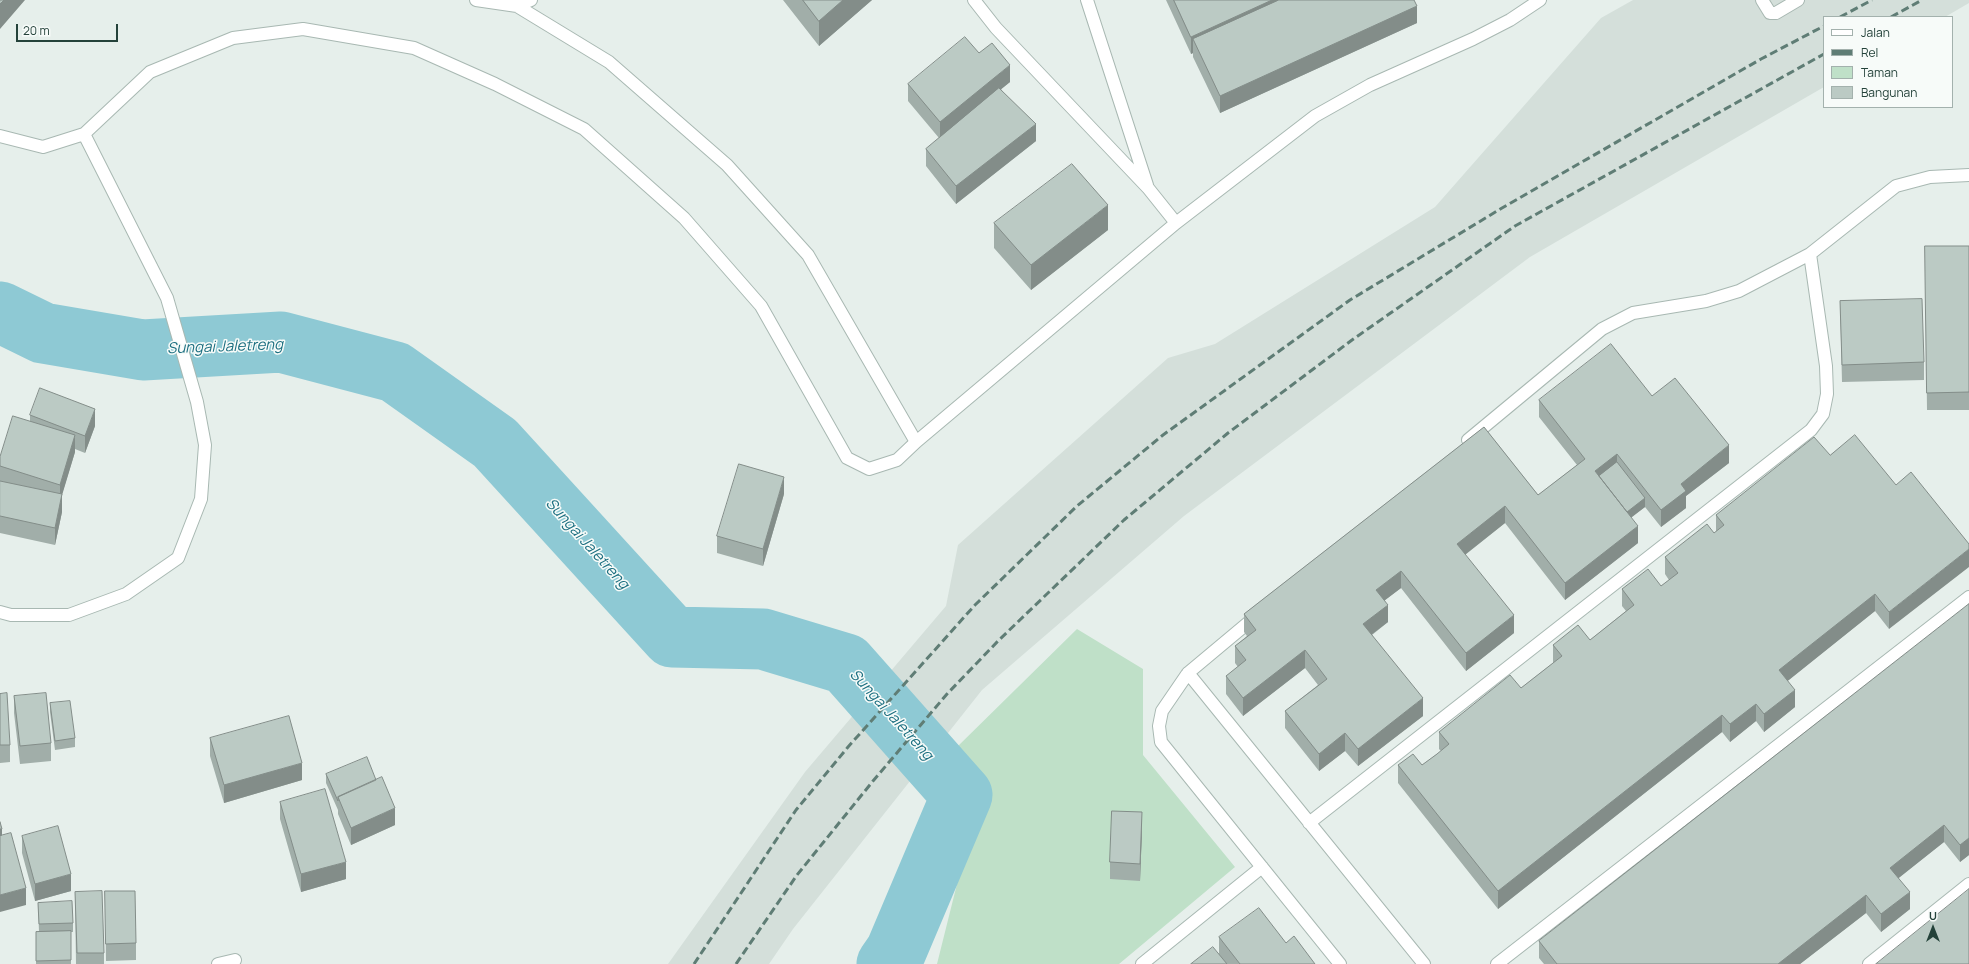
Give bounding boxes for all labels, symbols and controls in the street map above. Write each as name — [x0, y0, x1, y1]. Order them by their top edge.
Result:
scale bar — [18, 16, 120, 42]
legend — [1823, 16, 1953, 108]
text: 20 m — [23, 22, 50, 39]
text: Jalan — [1861, 24, 1890, 41]
text: Rel — [1861, 44, 1878, 61]
text: Taman — [1861, 64, 1898, 81]
text: Bangunan — [1861, 84, 1917, 101]
water label: Sungai Jaletreng — [167, 336, 283, 358]
water label: Sungai Jaletreng — [542, 495, 632, 593]
water label: Sungai Jaletreng — [846, 666, 936, 764]
north arrow — [1913, 908, 1953, 948]
text: U — [1929, 908, 1937, 923]

